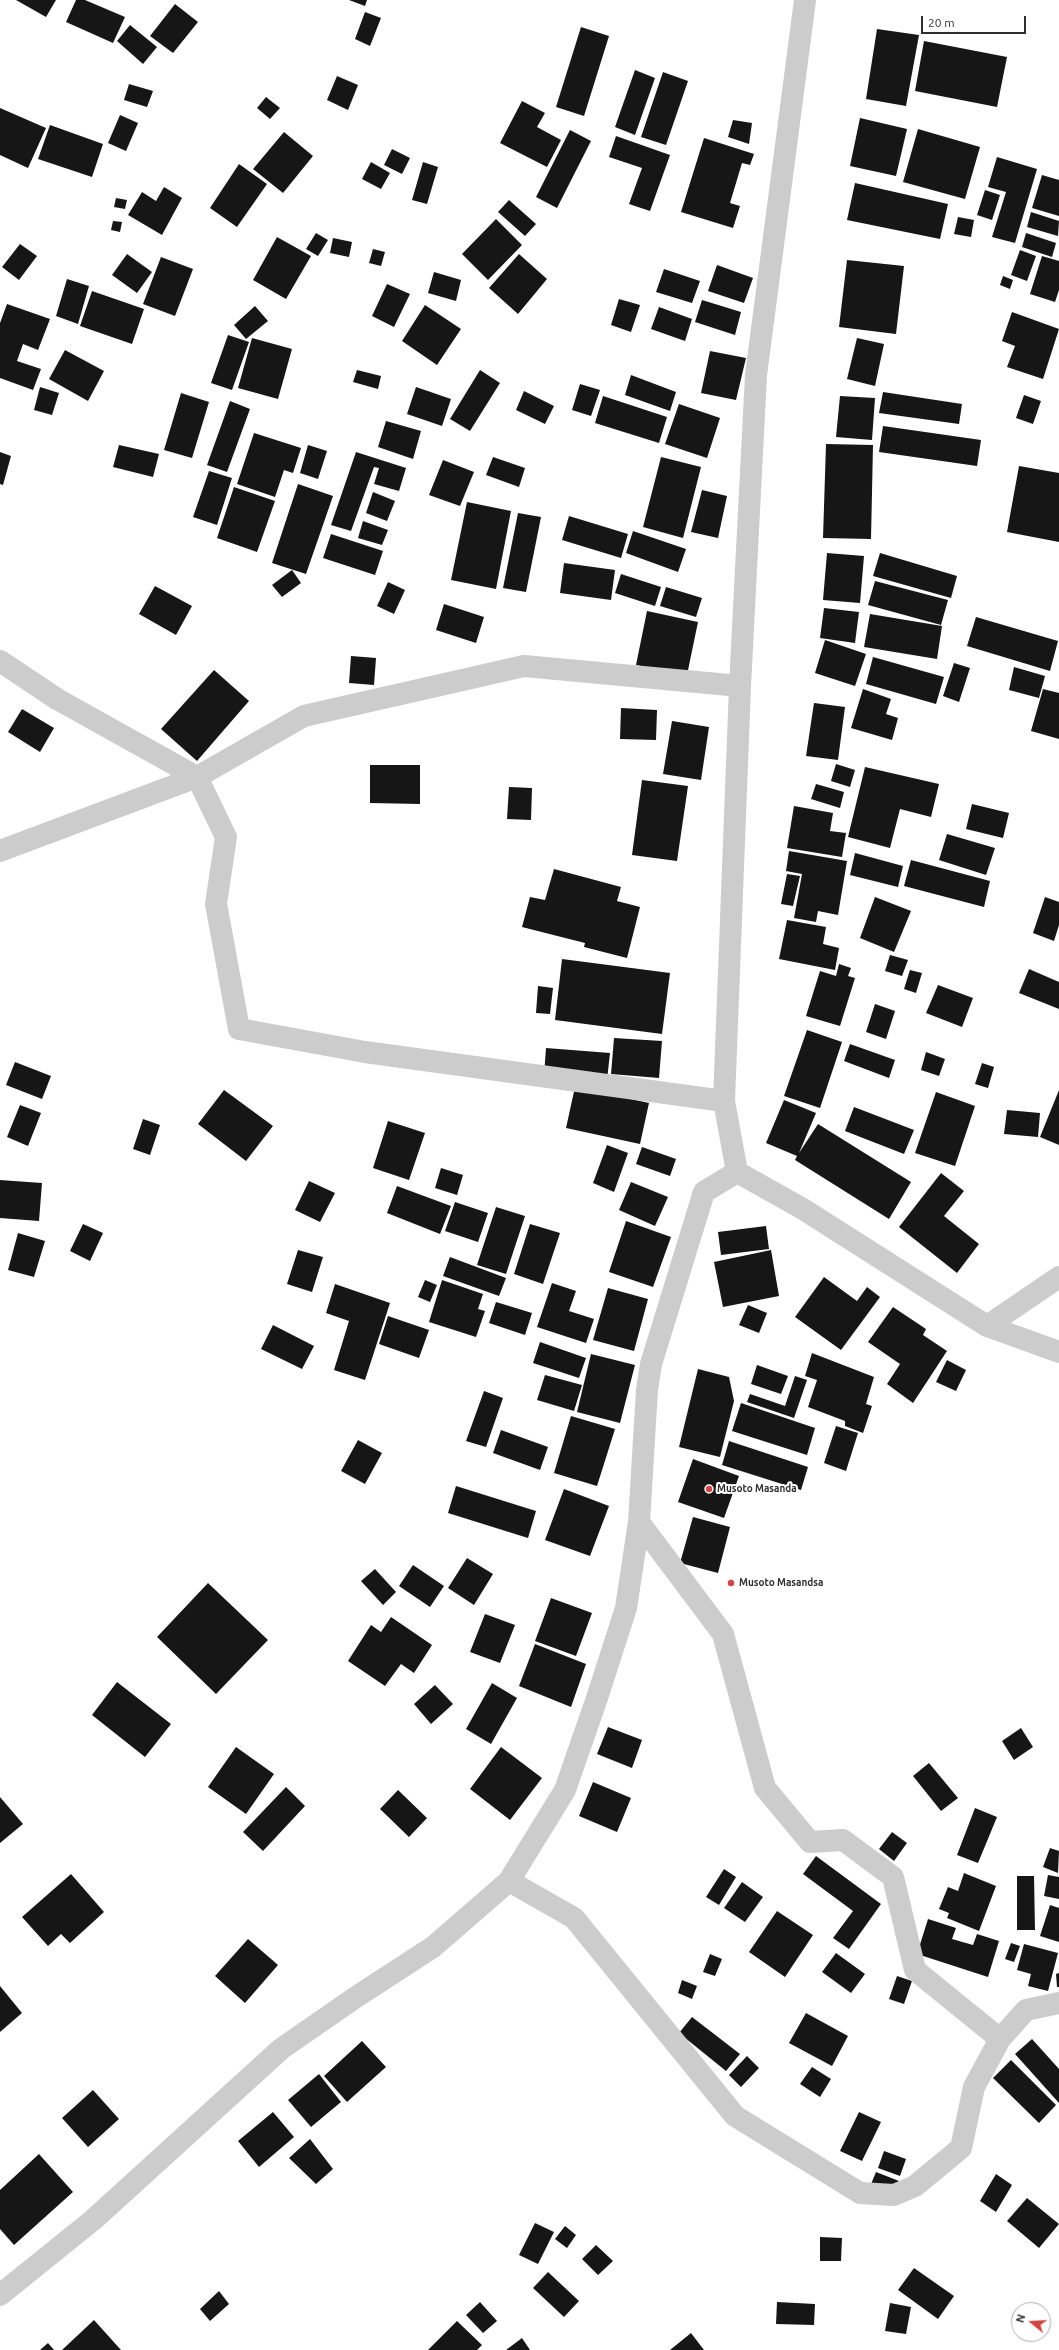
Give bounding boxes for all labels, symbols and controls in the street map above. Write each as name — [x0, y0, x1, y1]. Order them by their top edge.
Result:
scale bar — [923, 8, 1028, 34]
text: 20 m — [928, 16, 955, 29]
place label: Musoto Masanda — [717, 1483, 797, 1495]
marker: Musoto Masanda — [704, 1484, 714, 1494]
place label: Musoto Masandsa — [739, 1577, 824, 1589]
marker: Musoto Masandsa — [726, 1578, 736, 1588]
north arrow — [1011, 2302, 1051, 2342]
text: N — [1014, 2313, 1028, 2324]

